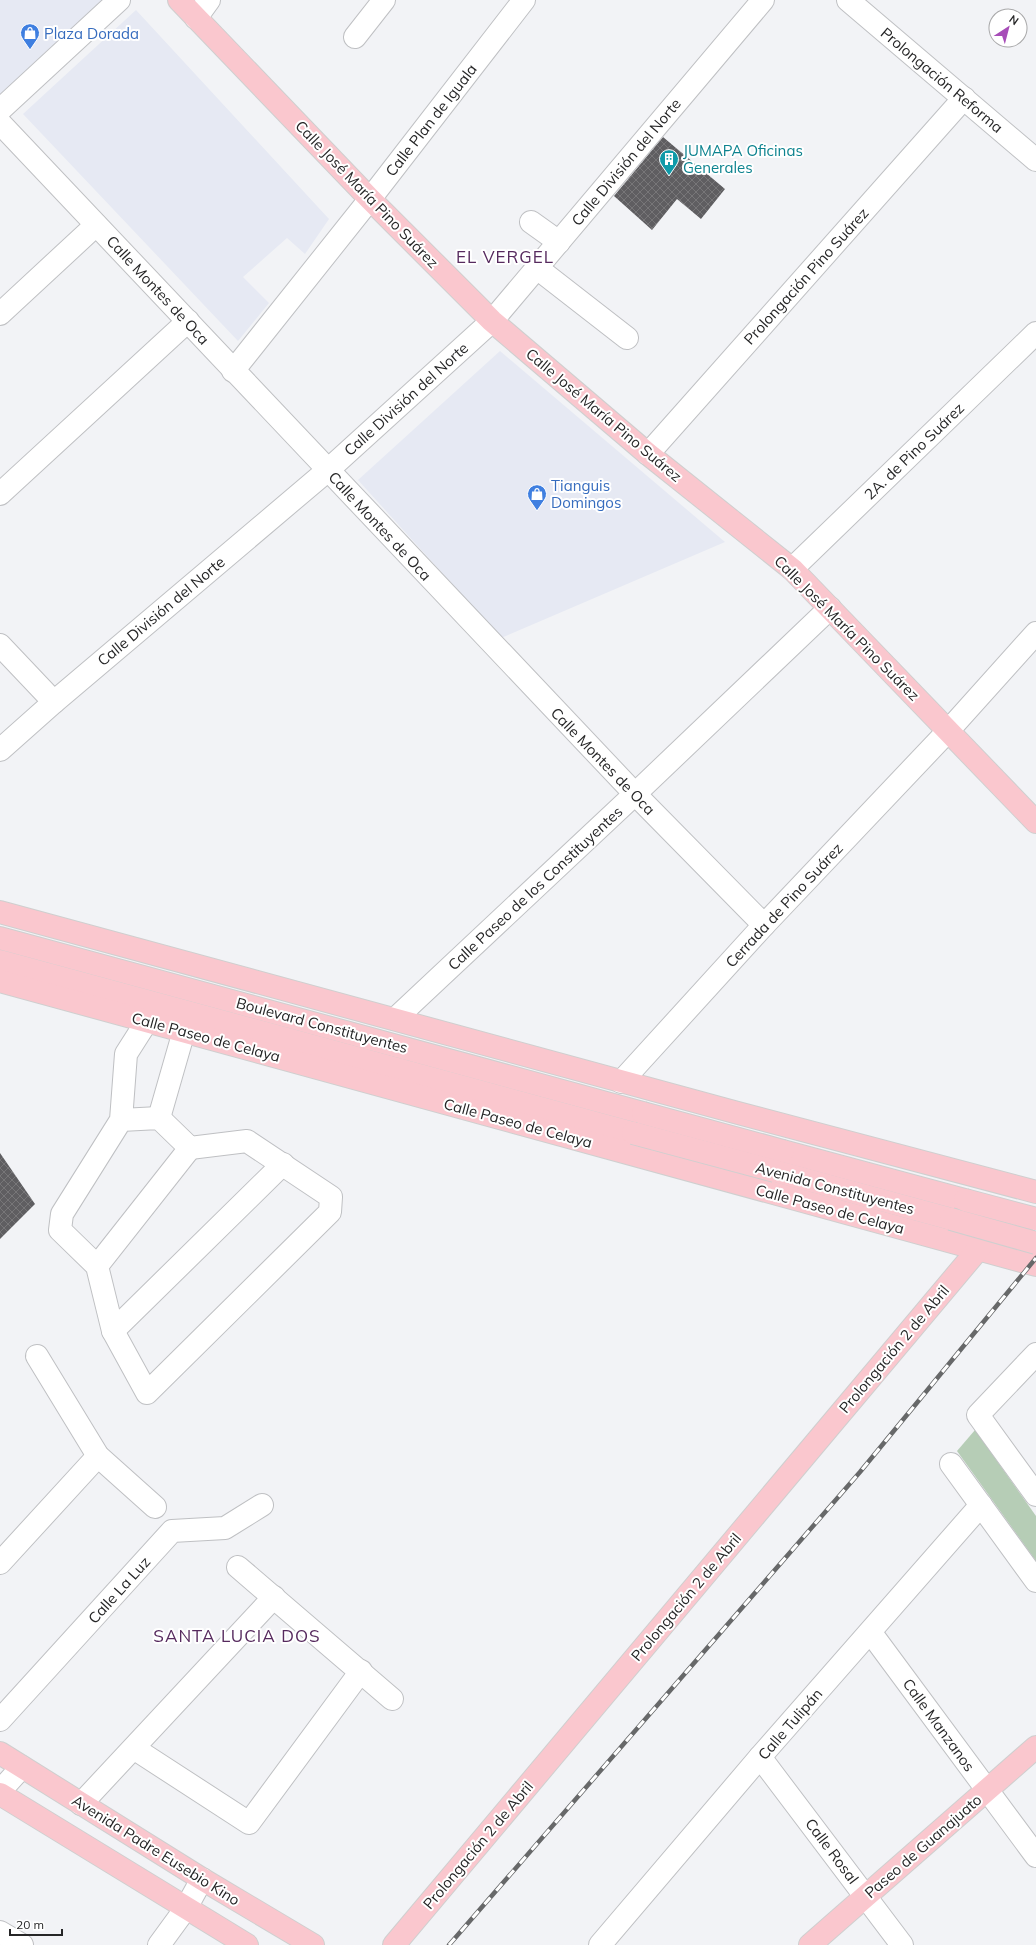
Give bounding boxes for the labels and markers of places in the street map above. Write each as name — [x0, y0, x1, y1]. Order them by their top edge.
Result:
shop icon: Plaza Dorada — [19, 22, 41, 50]
place label: Plaza Dorada — [44, 24, 139, 43]
place label: JUMAPA Oficinas Generales — [683, 141, 803, 177]
building icon: JUMAPA Oficinas Generales — [658, 148, 680, 176]
place label: Tianguis Domingos — [551, 476, 621, 512]
shop icon: Tianguis Domingos — [526, 483, 548, 511]

